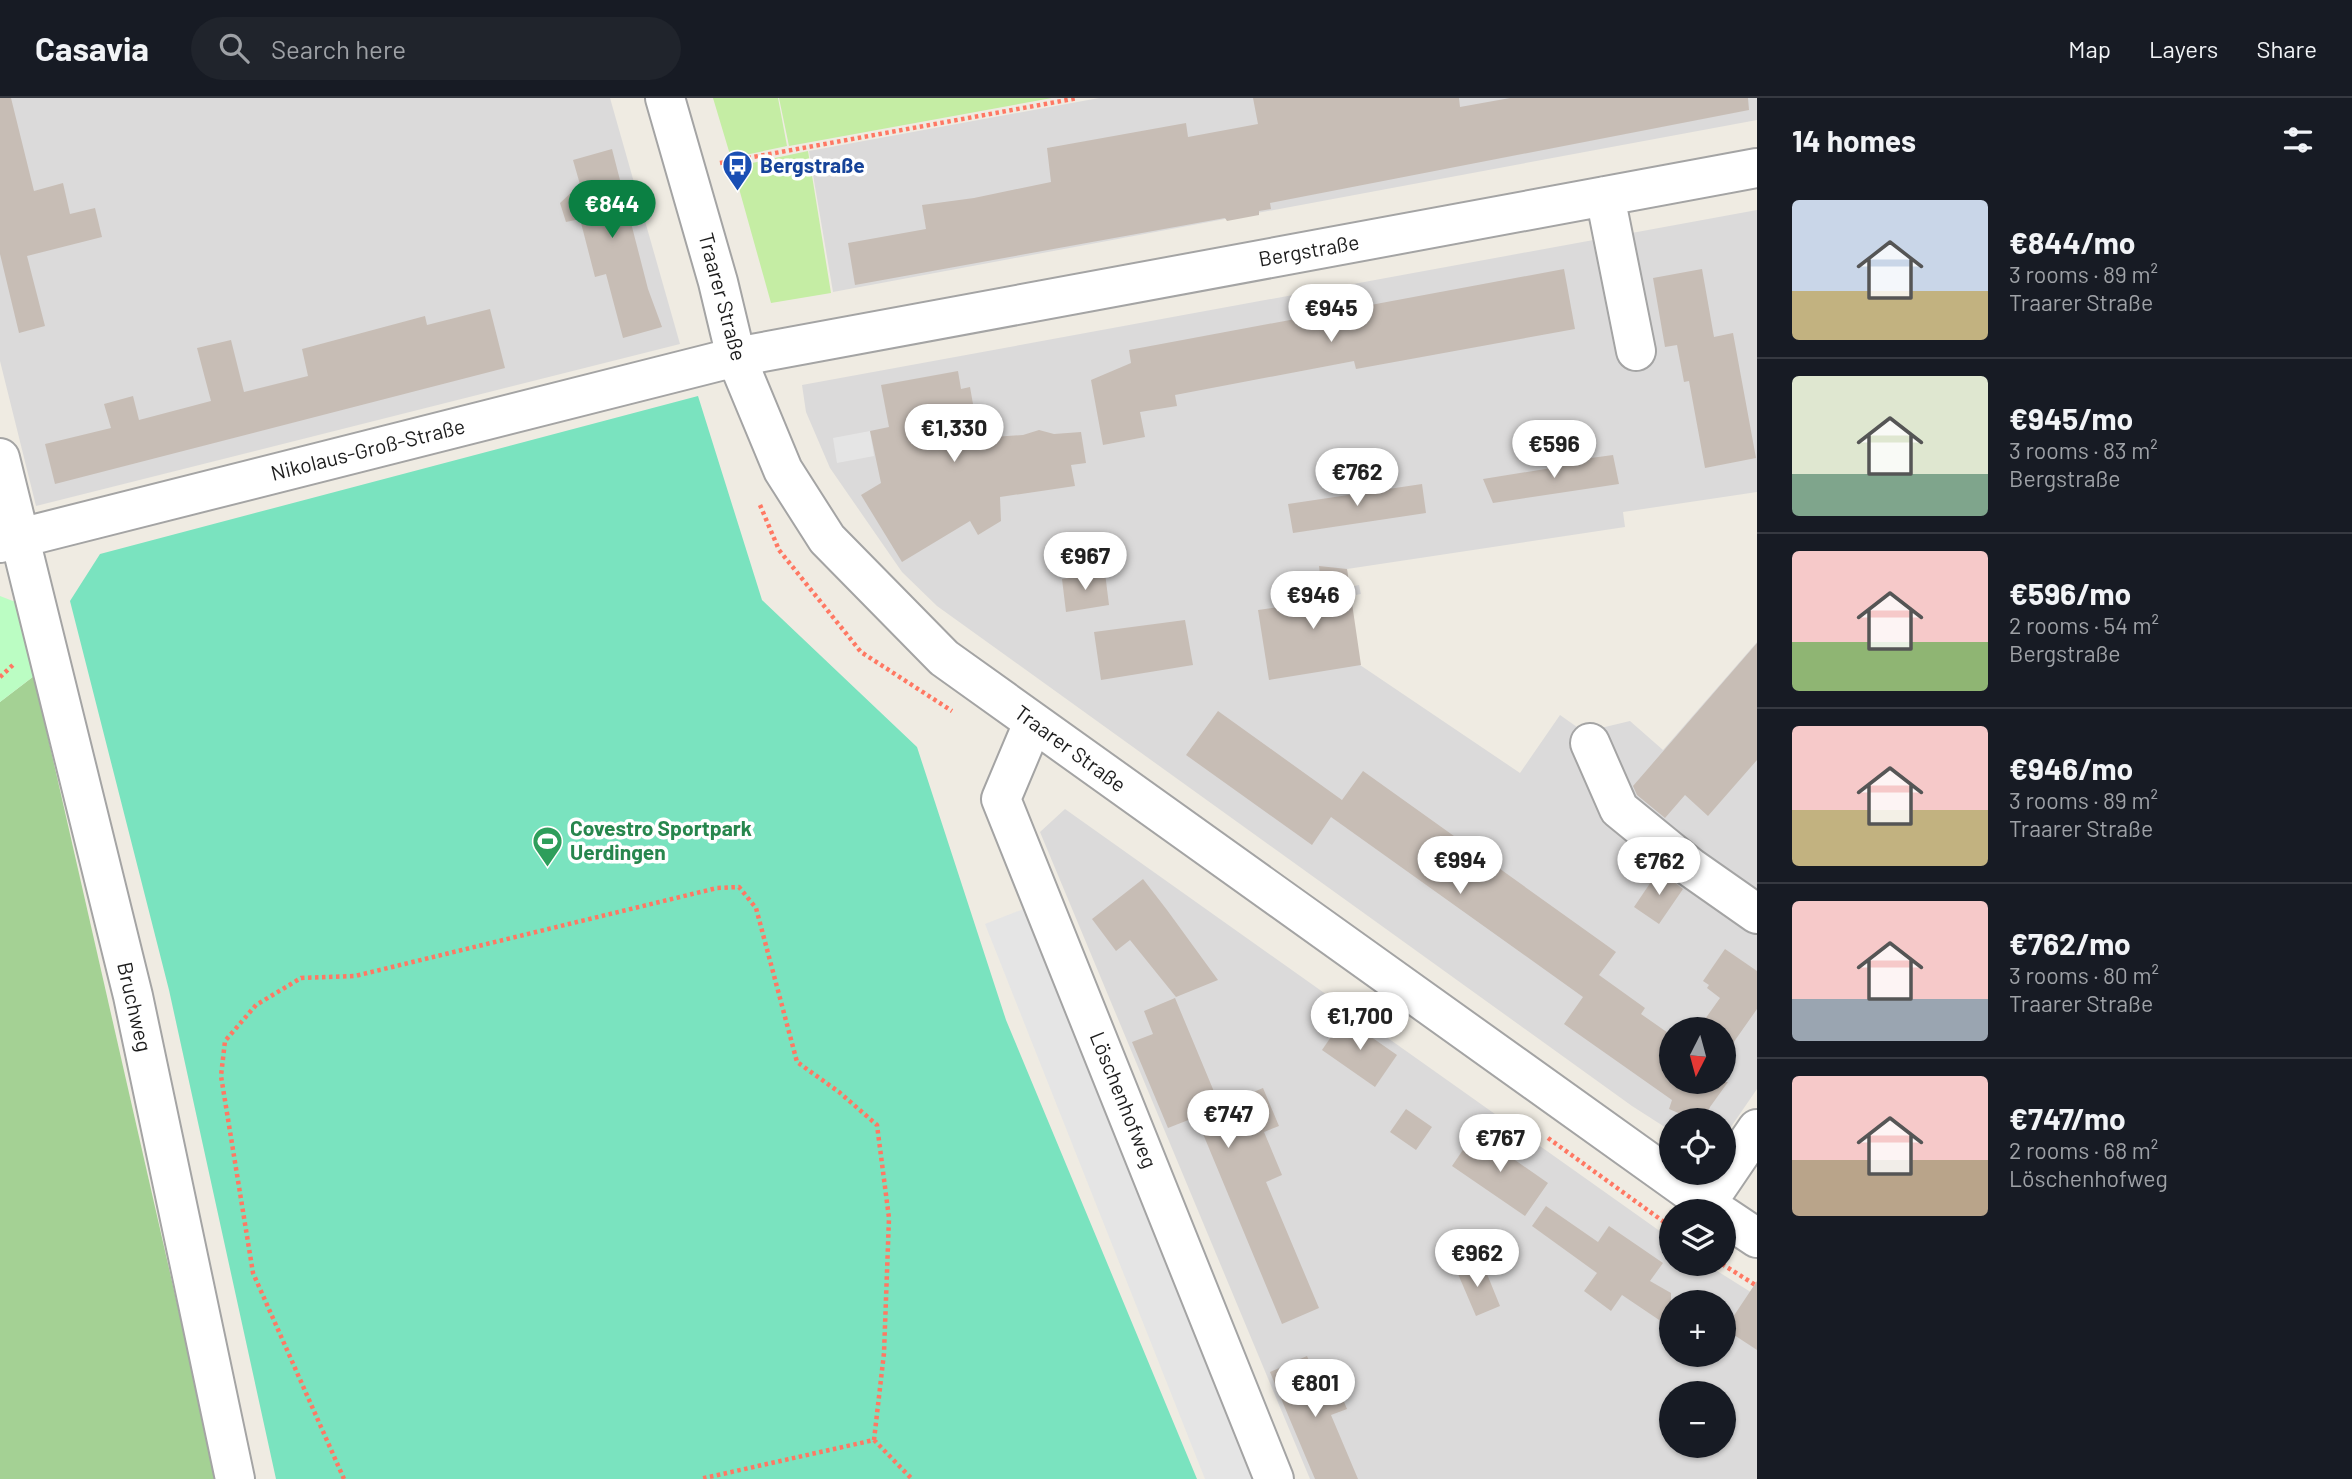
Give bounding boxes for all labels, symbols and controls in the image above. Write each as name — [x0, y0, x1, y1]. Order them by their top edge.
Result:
search box — [191, 17, 681, 80]
text: Casavia — [35, 28, 149, 68]
icon: search — [215, 29, 253, 67]
text: Search here — [271, 33, 406, 64]
text: Map — [2068, 34, 2111, 63]
text: Layers — [2149, 34, 2218, 63]
text: Share — [2256, 34, 2317, 63]
icon: filters — [2279, 121, 2317, 159]
text: 14 homes — [1792, 122, 1916, 158]
bus stop icon: Bergstraße — [720, 149, 754, 193]
place label: Bergstraße — [760, 152, 865, 177]
pin: €844 — [571, 180, 653, 240]
text: €844 — [585, 189, 639, 217]
text: €844/mo — [2009, 224, 2136, 260]
street label: Bergstraße — [1256, 228, 1361, 271]
icon: home — [1848, 228, 1932, 312]
street label: Traarer Straße — [694, 230, 753, 363]
text: 3 rooms · 89 m² — [2009, 260, 2158, 288]
pin: €945 — [1290, 285, 1372, 344]
text: Traarer Straße — [2009, 288, 2153, 316]
text: €945 — [1304, 293, 1358, 321]
text: €945/mo — [2009, 400, 2133, 436]
pin: €1,330 — [897, 404, 1011, 464]
icon: home — [1848, 404, 1932, 488]
street label: Nikolaus-Groß-Straße — [268, 412, 467, 485]
text: €1,330 — [921, 413, 987, 441]
pin: €596 — [1513, 420, 1595, 480]
text: €596 — [1528, 429, 1580, 457]
text: 3 rooms · 83 m² — [2009, 436, 2158, 464]
pin: €762 — [1316, 448, 1398, 508]
text: €762 — [1331, 457, 1383, 485]
text: Bergstraße — [2009, 464, 2120, 492]
pin: €967 — [1044, 532, 1126, 592]
text: €967 — [1060, 541, 1110, 569]
pin: €946 — [1272, 572, 1354, 631]
text: €596/mo — [2009, 575, 2131, 611]
icon: home — [1848, 579, 1932, 663]
text: €946 — [1286, 580, 1340, 608]
text: 2 rooms · 54 m² — [2009, 611, 2159, 639]
text: Bergstraße — [2009, 639, 2120, 667]
street label: Traarer Straße — [1010, 699, 1131, 797]
text: €946/mo — [2009, 750, 2133, 786]
icon: home — [1848, 754, 1932, 838]
text: 3 rooms · 89 m² — [2009, 786, 2158, 814]
text: Traarer Straße — [2009, 814, 2153, 842]
place label: Covestro Sportpark Uerdingen — [570, 815, 752, 864]
sports icon: Covestro Sportpark Uerdingen — [530, 824, 564, 868]
pin: €994 — [1419, 836, 1501, 896]
pin: €762 — [1618, 838, 1700, 897]
text: €994 — [1434, 845, 1486, 873]
text: €762 — [1633, 846, 1685, 874]
text: €762/mo — [2009, 925, 2131, 961]
icon: home — [1848, 929, 1932, 1013]
street label: Bruchweg — [113, 959, 158, 1054]
text: 3 rooms · 80 m² — [2009, 961, 2159, 989]
text: Traarer Straße — [2009, 989, 2153, 1017]
pin: €1,700 — [1303, 992, 1417, 1052]
text: €1,700 — [1327, 1001, 1393, 1029]
north arrow — [1659, 1017, 1736, 1094]
map controls — [1659, 1017, 1736, 1458]
street label: Löschenhofweg — [1086, 1028, 1163, 1171]
pin: €747 — [1187, 1090, 1269, 1150]
text: €747 — [1203, 1099, 1253, 1127]
text: €747/mo — [2009, 1100, 2126, 1136]
icon: home — [1848, 1104, 1932, 1188]
button: locate — [1659, 1108, 1736, 1185]
pin: €767 — [1459, 1114, 1541, 1174]
text: €767 — [1475, 1123, 1525, 1151]
text: 2 rooms · 68 m² — [2009, 1136, 2158, 1164]
text: Löschenhofweg — [2009, 1164, 2168, 1192]
button: layers — [1659, 1199, 1736, 1276]
pin: €962 — [1436, 1230, 1518, 1289]
text: €962 — [1451, 1238, 1503, 1266]
button: + — [1659, 1290, 1736, 1367]
pin: €801 — [1274, 1360, 1356, 1419]
text: €801 — [1291, 1368, 1339, 1396]
button: − — [1659, 1381, 1736, 1458]

